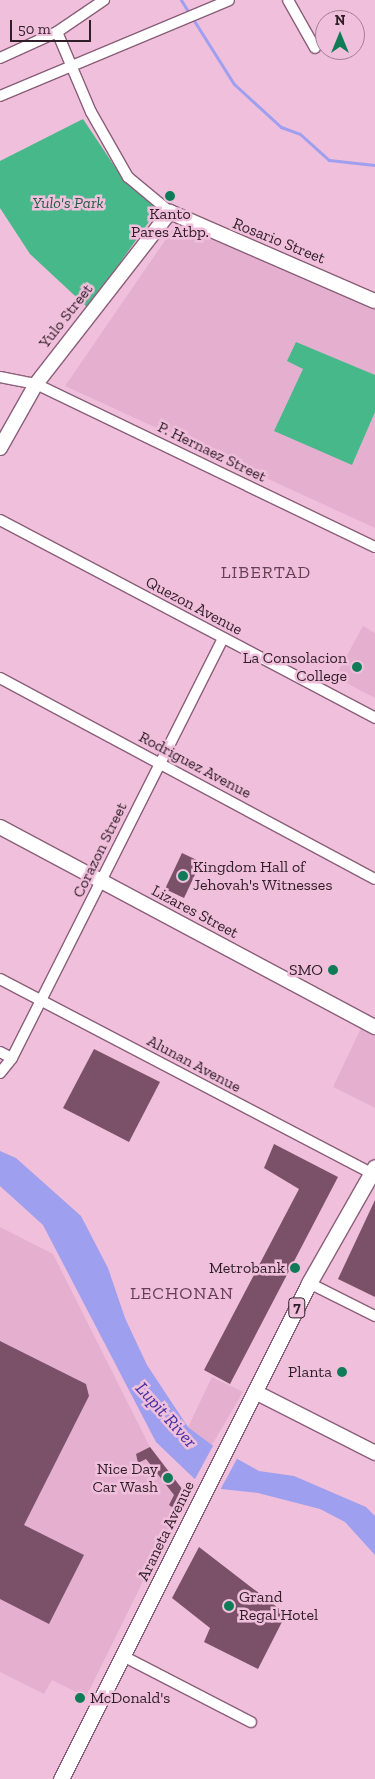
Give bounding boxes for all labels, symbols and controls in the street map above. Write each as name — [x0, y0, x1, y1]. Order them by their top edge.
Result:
scale bar — [12, 10, 94, 42]
north arrow — [315, 10, 365, 60]
text: N — [335, 12, 345, 29]
text: 50 m — [18, 20, 51, 38]
marker: Kanto Pares Atbp. — [164, 190, 176, 202]
park label: Yulo's Park — [32, 193, 104, 213]
place label: Kanto Pares Atbp. — [131, 204, 209, 242]
street label: Rosario Street — [230, 214, 328, 268]
street label: Yulo Street — [35, 280, 97, 352]
street label: P. Hernaez Street — [155, 417, 269, 487]
district label: LIBERTAD — [220, 561, 312, 583]
street label: Quezon Avenue — [142, 572, 246, 640]
place label: La Consolacion College — [243, 648, 347, 686]
marker: La Consolacion College — [351, 661, 363, 673]
street label: Rodriguez Avenue — [135, 727, 255, 803]
street label: Corazon Street — [69, 799, 131, 901]
place label: Kingdom Hall of Jehovah's Witnesses — [193, 857, 333, 895]
marker: Kingdom Hall of Jehovah's Witnesses — [177, 870, 189, 882]
street label: Lizares Street — [148, 881, 242, 943]
place label: SMO — [289, 960, 323, 980]
marker: SMO — [327, 964, 339, 976]
street label: Alunan Avenue — [144, 1031, 244, 1097]
place label: Metrobank — [209, 1258, 285, 1278]
marker: Metrobank — [289, 1262, 301, 1274]
district label: LECHONAN — [129, 1282, 235, 1304]
road number: 7 — [288, 1296, 306, 1320]
place label: Planta — [288, 1362, 332, 1382]
marker: Planta — [336, 1366, 348, 1378]
water label: Lupit River — [131, 1378, 201, 1452]
place label: Nice Day Car Wash — [92, 1459, 158, 1497]
marker: Nice Day Car Wash — [162, 1472, 174, 1484]
street label: Araneta Avenue — [133, 1478, 199, 1584]
place label: Grand Regal Hotel — [239, 1587, 318, 1625]
marker: Grand Regal Hotel — [223, 1600, 235, 1612]
place label: McDonald's — [90, 1688, 170, 1708]
marker: McDonald's — [74, 1692, 86, 1704]

